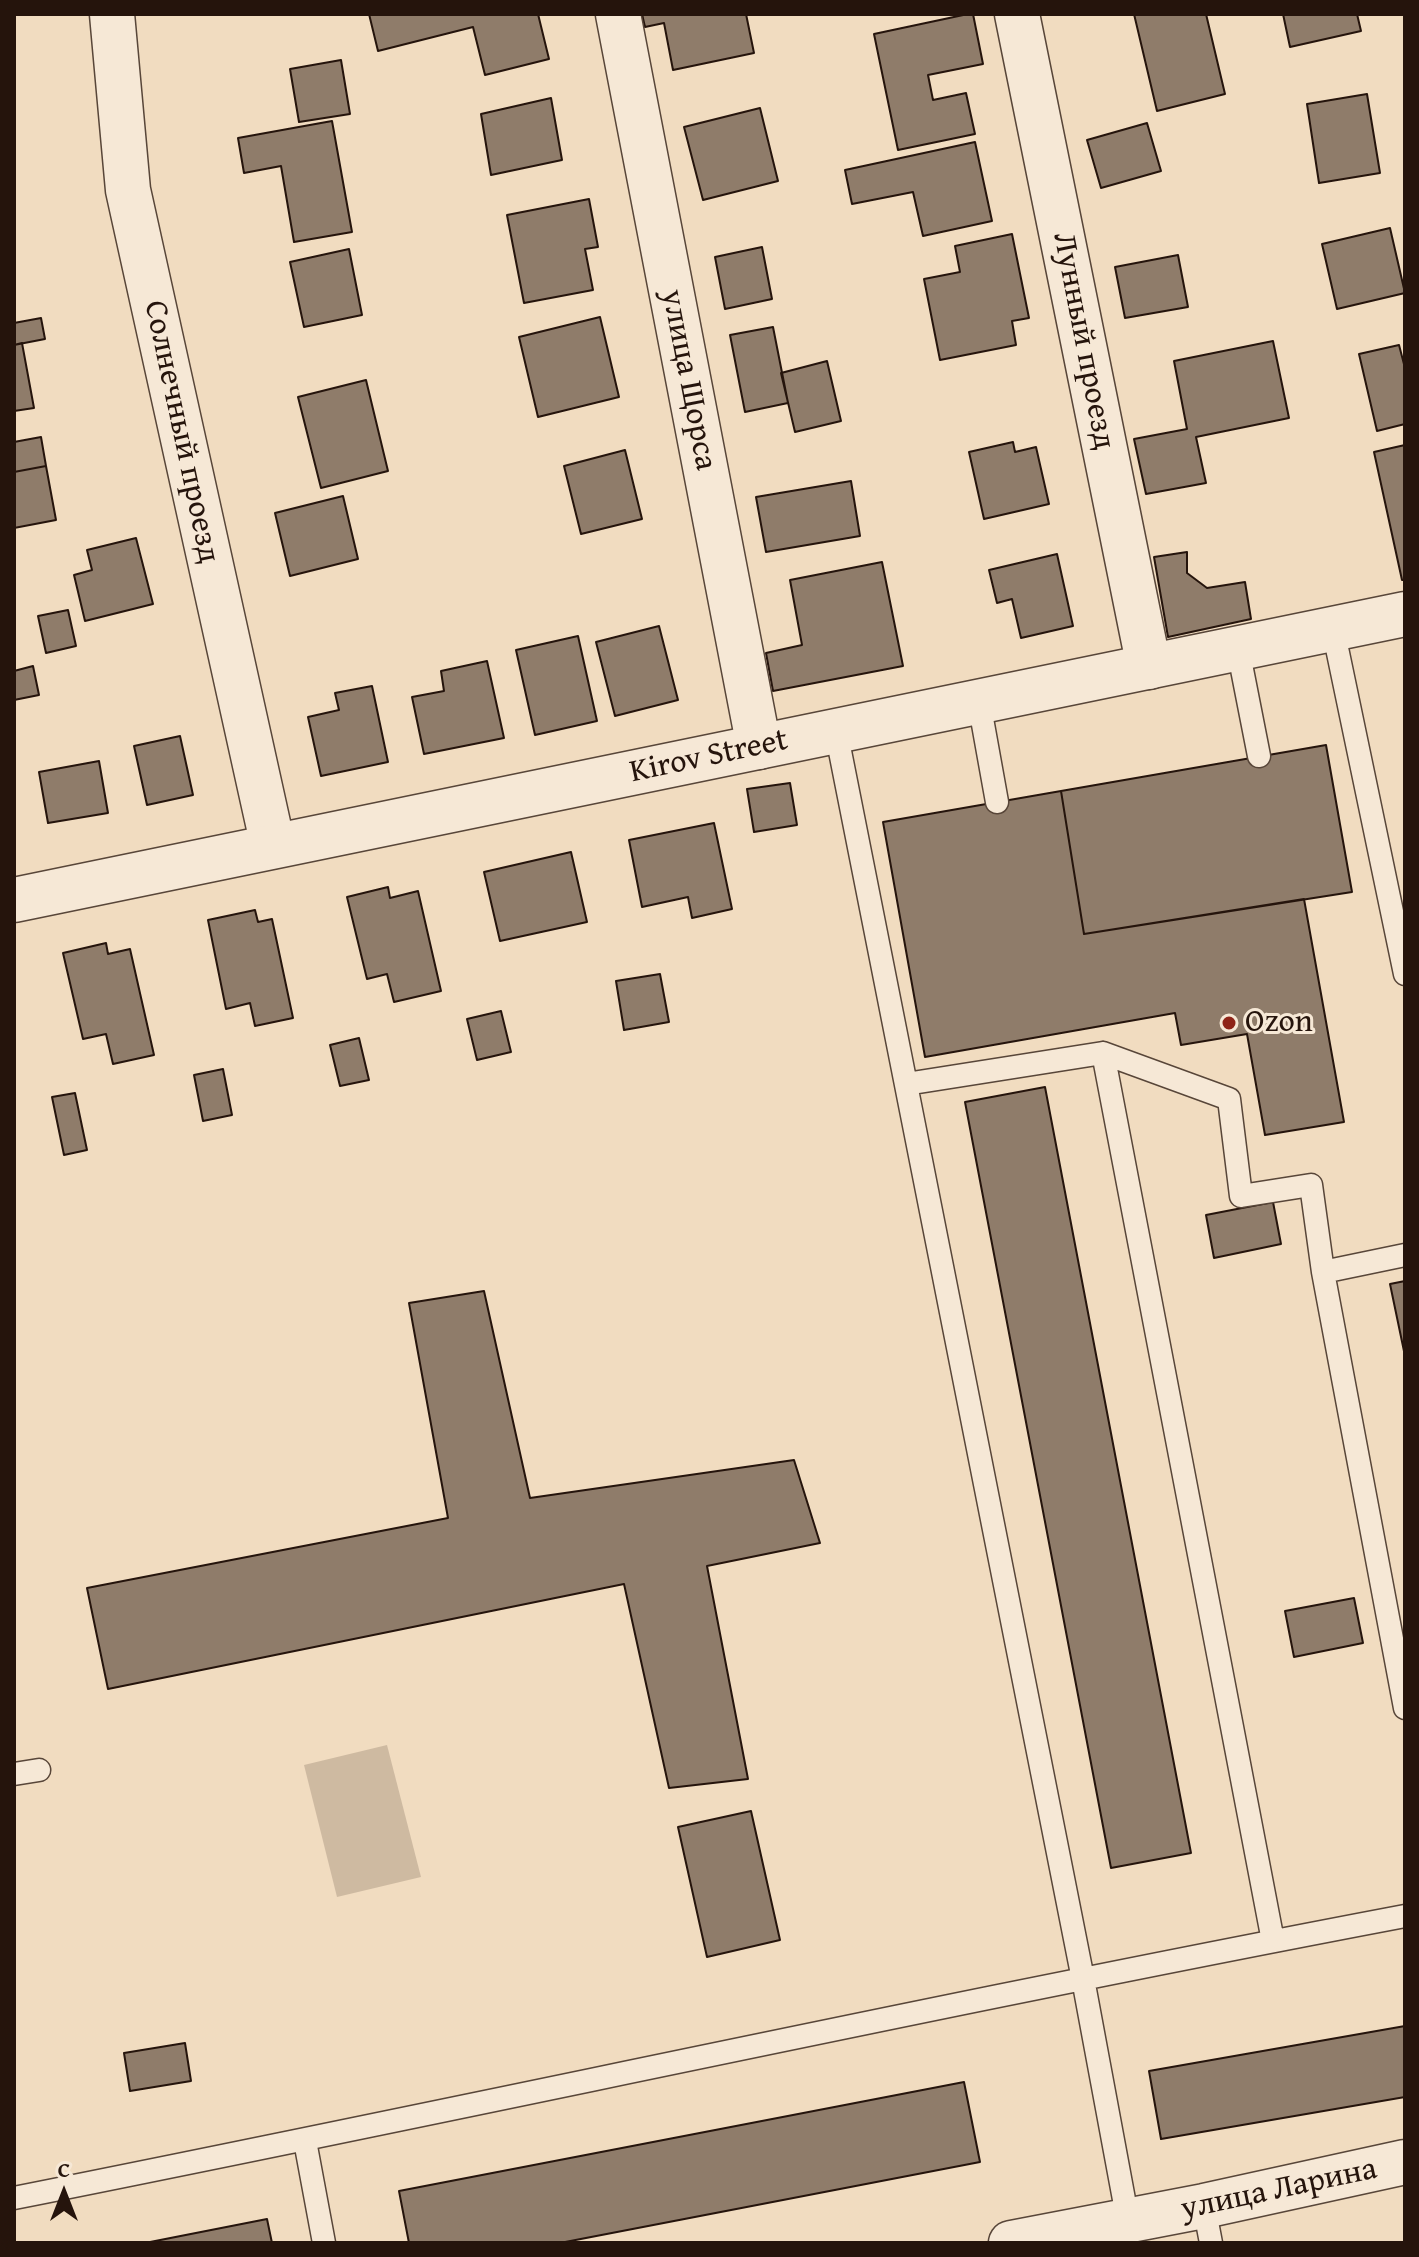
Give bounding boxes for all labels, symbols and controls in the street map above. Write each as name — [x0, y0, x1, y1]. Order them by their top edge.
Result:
street label: Лунный проезд — [1043, 229, 1123, 453]
street label: улица Щорса — [652, 286, 724, 474]
street label: Солнечный проезд — [134, 297, 228, 567]
street label: Kirov Street — [627, 722, 791, 792]
place label: Ozon — [1245, 1004, 1313, 1042]
marker: Ozon — [1220, 1014, 1238, 1032]
street label: улица Ларина — [1178, 2151, 1380, 2229]
north arrow — [24, 2153, 104, 2233]
text: С — [58, 2153, 70, 2185]

